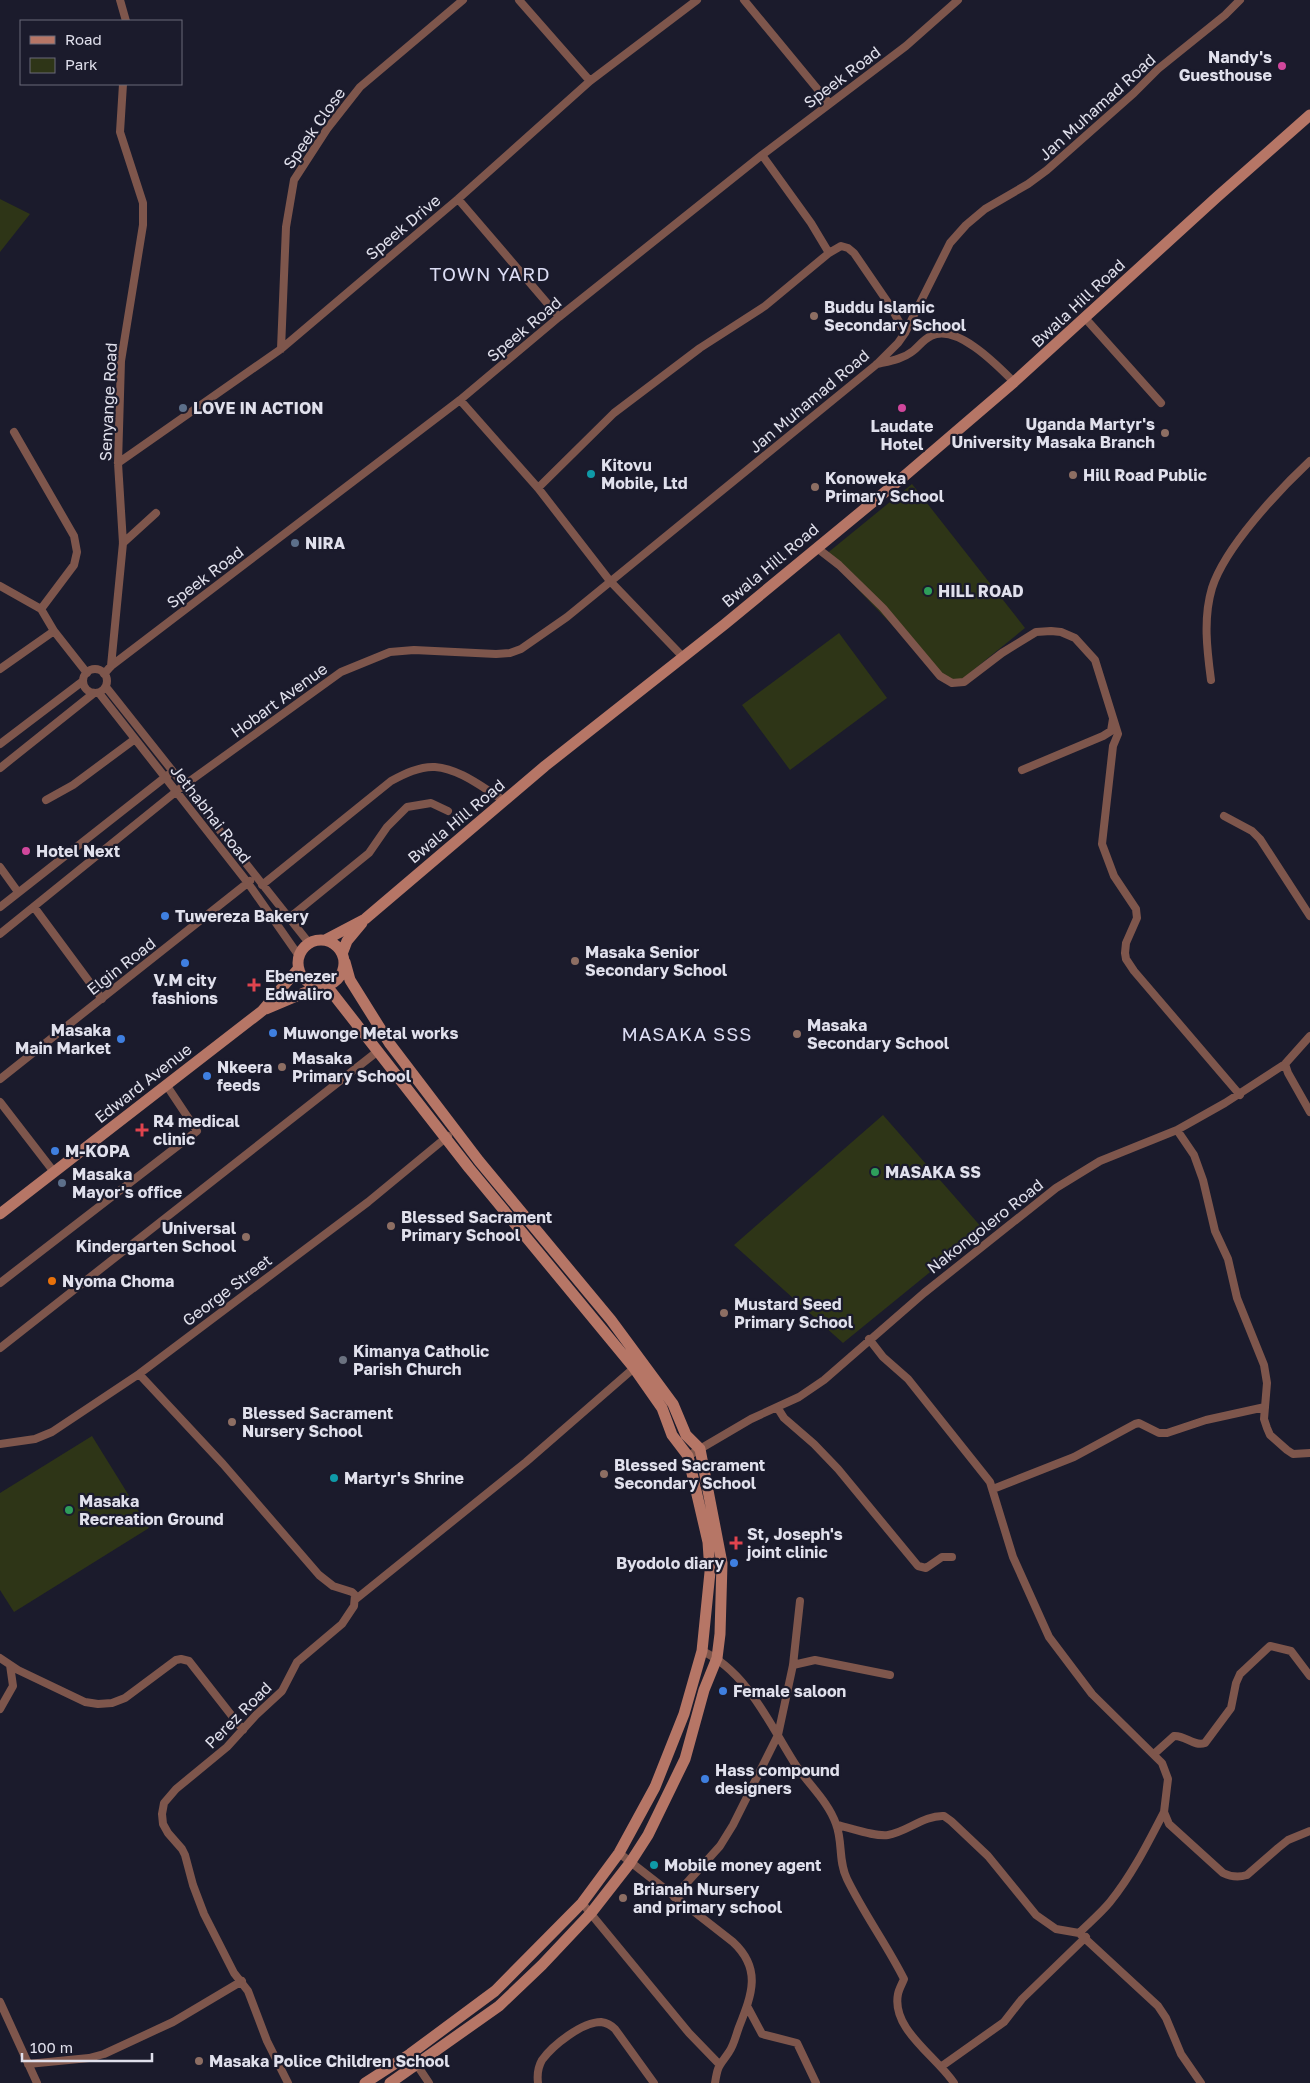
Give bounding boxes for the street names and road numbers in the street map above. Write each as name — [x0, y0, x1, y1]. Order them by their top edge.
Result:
street label: Speek Road — [800, 42, 884, 112]
street label: Jan Muhamad Road — [1034, 49, 1160, 165]
street label: Speek Close — [279, 83, 349, 173]
street label: Speek Drive — [362, 190, 444, 264]
street label: Bwala Hill Road — [1027, 255, 1129, 351]
street label: Speek Road — [483, 292, 565, 366]
street label: Senyange Road — [95, 342, 121, 462]
street label: Jan Muhamad Road — [745, 345, 873, 457]
street label: Bwala Hill Road — [717, 519, 823, 611]
street label: Speek Road — [163, 542, 247, 612]
street label: Hobart Avenue — [227, 658, 331, 742]
street label: Jethabhai Road — [166, 761, 256, 867]
street label: Bwala Hill Road — [403, 775, 509, 867]
street label: Elgin Road — [83, 933, 159, 999]
street label: Edward Avenue — [91, 1039, 195, 1127]
street label: Nakongolero Road — [923, 1174, 1047, 1278]
street label: George Street — [178, 1250, 276, 1330]
street label: Perez Road — [200, 1677, 276, 1753]

